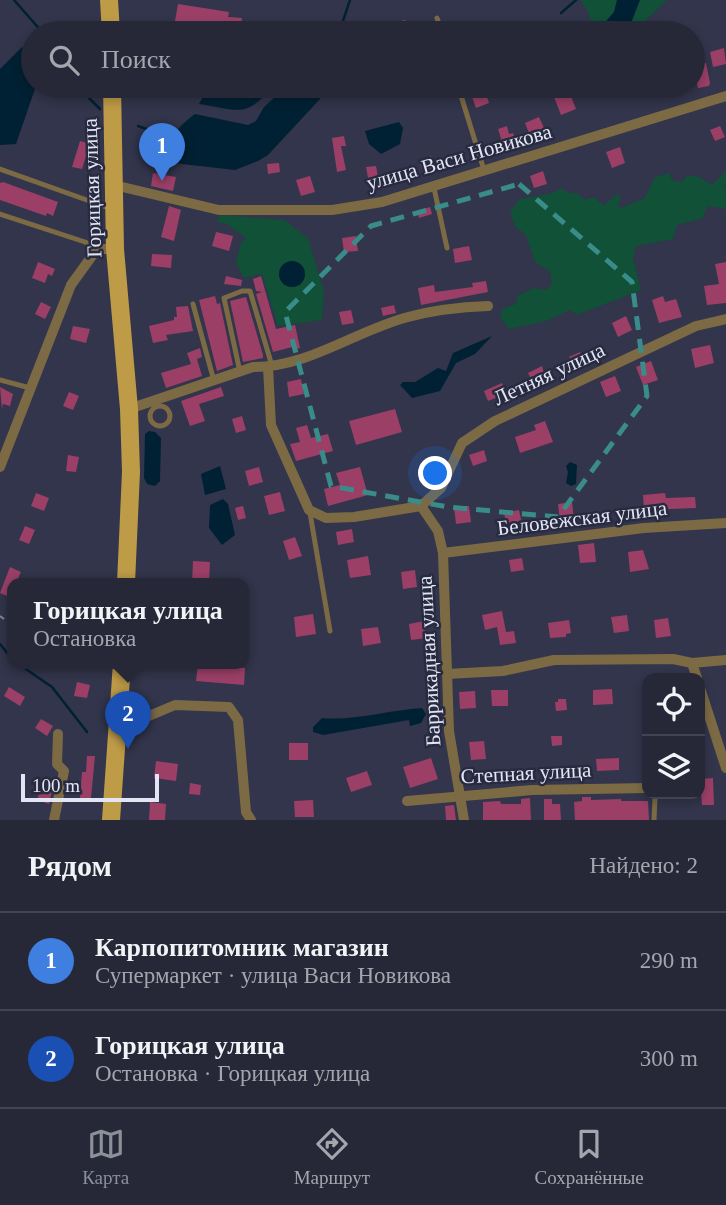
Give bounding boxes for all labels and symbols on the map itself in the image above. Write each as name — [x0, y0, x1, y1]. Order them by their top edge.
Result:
street label: Горицкая улица — [78, 117, 106, 258]
street label: улица Васи Новикова — [364, 119, 555, 195]
pin: 1 — [139, 123, 185, 181]
street label: Летняя улица — [489, 337, 609, 410]
your location — [418, 456, 452, 490]
street label: Беловежская улица — [496, 496, 669, 540]
street label: Баррикадная улица — [413, 574, 445, 747]
pin: 2 — [105, 691, 151, 749]
street label: Степная улица — [460, 758, 593, 788]
scale bar — [21, 771, 159, 803]

